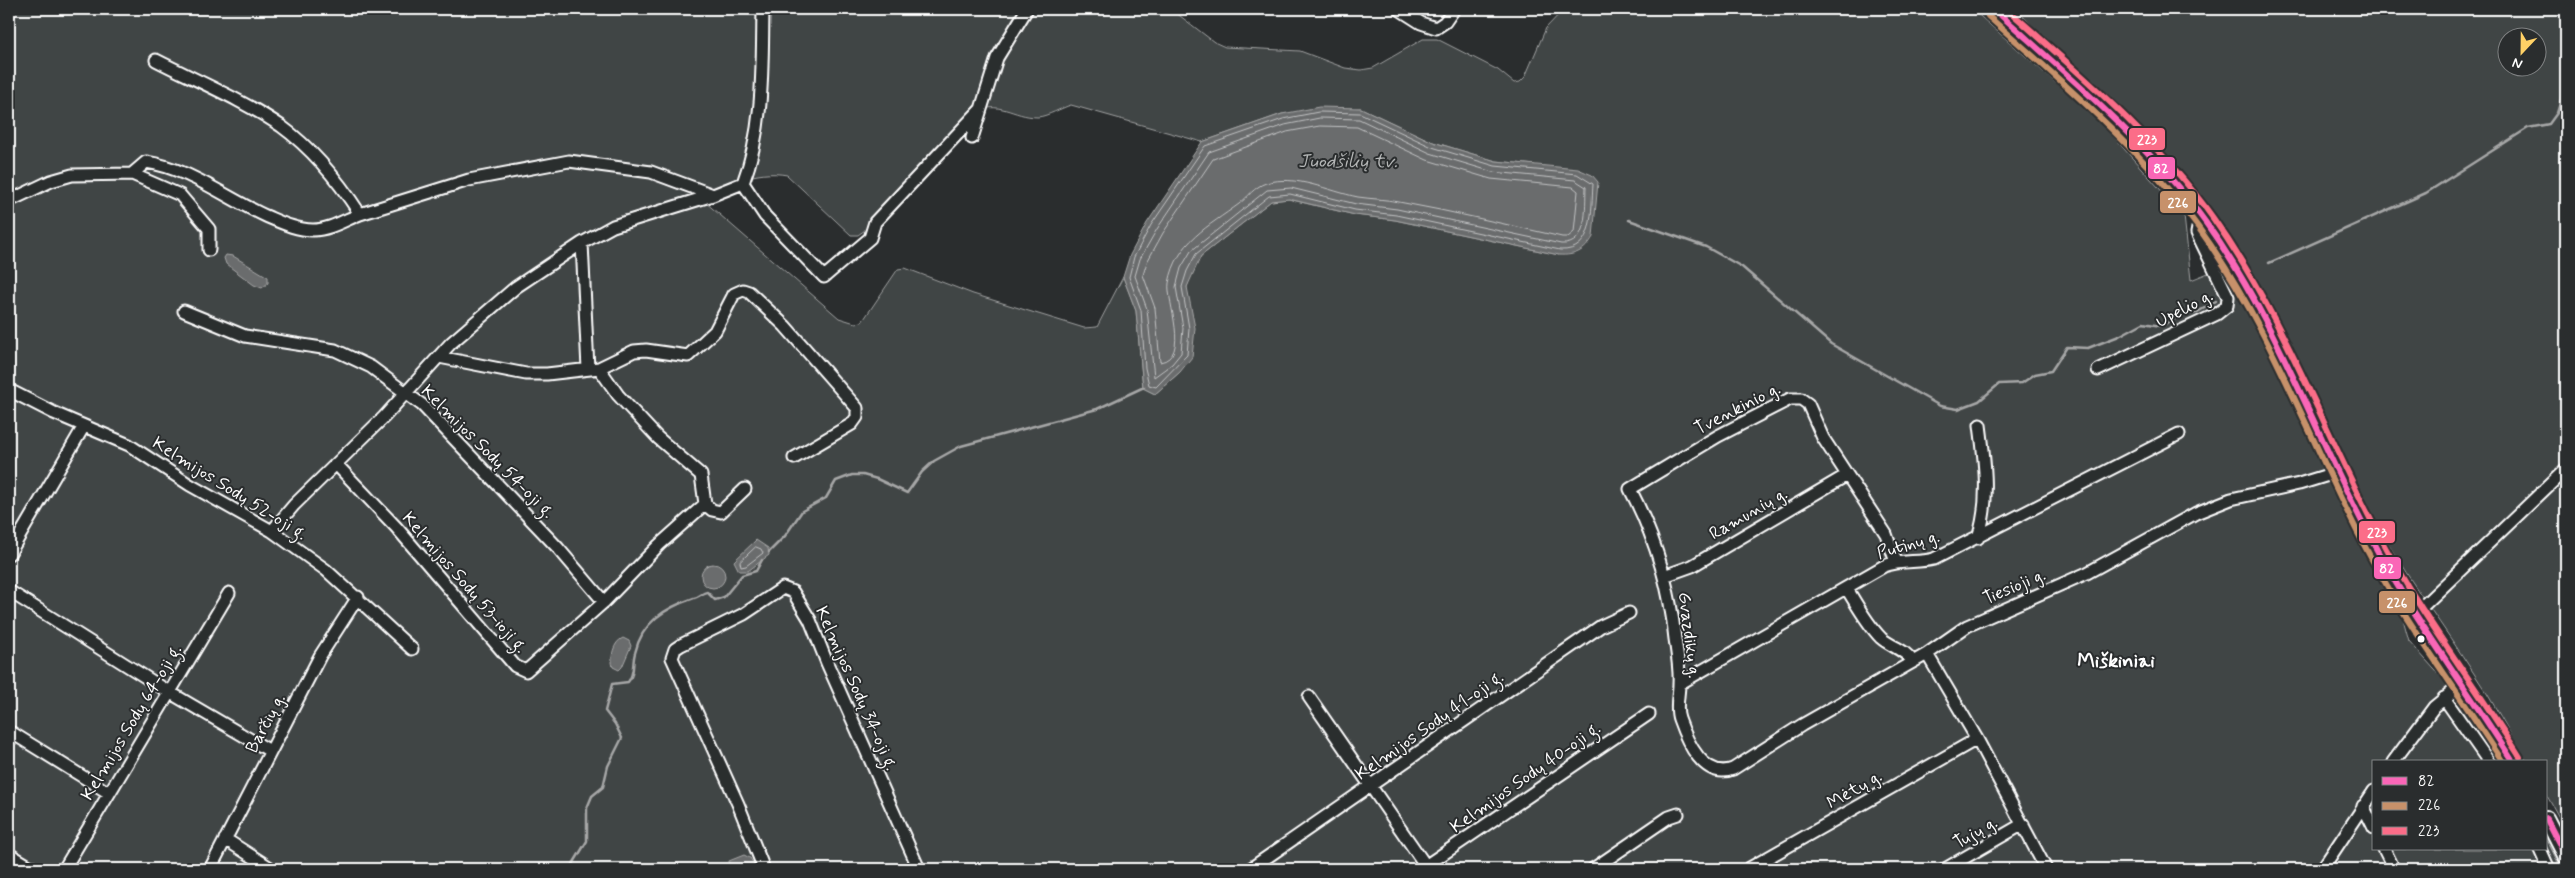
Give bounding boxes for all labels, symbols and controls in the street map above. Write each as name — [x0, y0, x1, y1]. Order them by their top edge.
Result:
north arrow — [2498, 28, 2548, 78]
text: N — [2510, 53, 2525, 73]
line badge: 223 — [2128, 127, 2166, 151]
text: 223 — [2137, 131, 2157, 149]
water label: Juodšilių tv. — [1298, 149, 1398, 174]
line badge: 82 — [2147, 156, 2176, 180]
text: 82 — [2153, 160, 2169, 178]
line badge: 226 — [2159, 190, 2197, 214]
text: 226 — [2168, 194, 2189, 212]
street label: Upelio g. — [2152, 284, 2217, 334]
street label: Tvenkinio g. — [1690, 377, 1785, 441]
street label: Kelmijos Sodų 54-oji g. — [414, 380, 559, 525]
street label: Kelmijos Sodų 52-oji g. — [146, 431, 311, 548]
street label: Ramunių g. — [1705, 482, 1792, 546]
street label: Kelmijos Sodų 53-ioji g. — [395, 507, 532, 660]
line badge: 223 — [2358, 520, 2396, 544]
text: 223 — [2367, 524, 2387, 542]
street label: Putinų g. — [1874, 525, 1943, 565]
line badge: 82 — [2373, 556, 2402, 580]
text: 82 — [2379, 560, 2395, 578]
street label: Tiesioji g. — [1979, 563, 2049, 611]
line badge: 226 — [2378, 590, 2416, 614]
street label: Gvazdikų g. — [1672, 591, 1706, 680]
text: 226 — [2387, 594, 2408, 612]
street label: Kelmijos Sodų 34-oji g. — [807, 603, 903, 775]
unlabelled marker — [2416, 634, 2426, 644]
street label: Kelmijos Sodų 64-oji g. — [76, 640, 190, 806]
district label: Miškiniai — [2077, 648, 2155, 675]
street label: Kelmijos Sodų 41-oji g. — [1350, 665, 1510, 788]
street label: Barčių g. — [240, 689, 292, 758]
street label: Kelmijos Sodų 40-oji g. — [1445, 717, 1607, 841]
legend — [2372, 760, 2548, 850]
street label: Mėtų g. — [1822, 764, 1887, 815]
text: 82 — [2418, 772, 2434, 792]
text: 226 — [2418, 796, 2440, 816]
street label: Tujų g. — [1949, 811, 2002, 855]
text: 223 — [2418, 822, 2439, 842]

